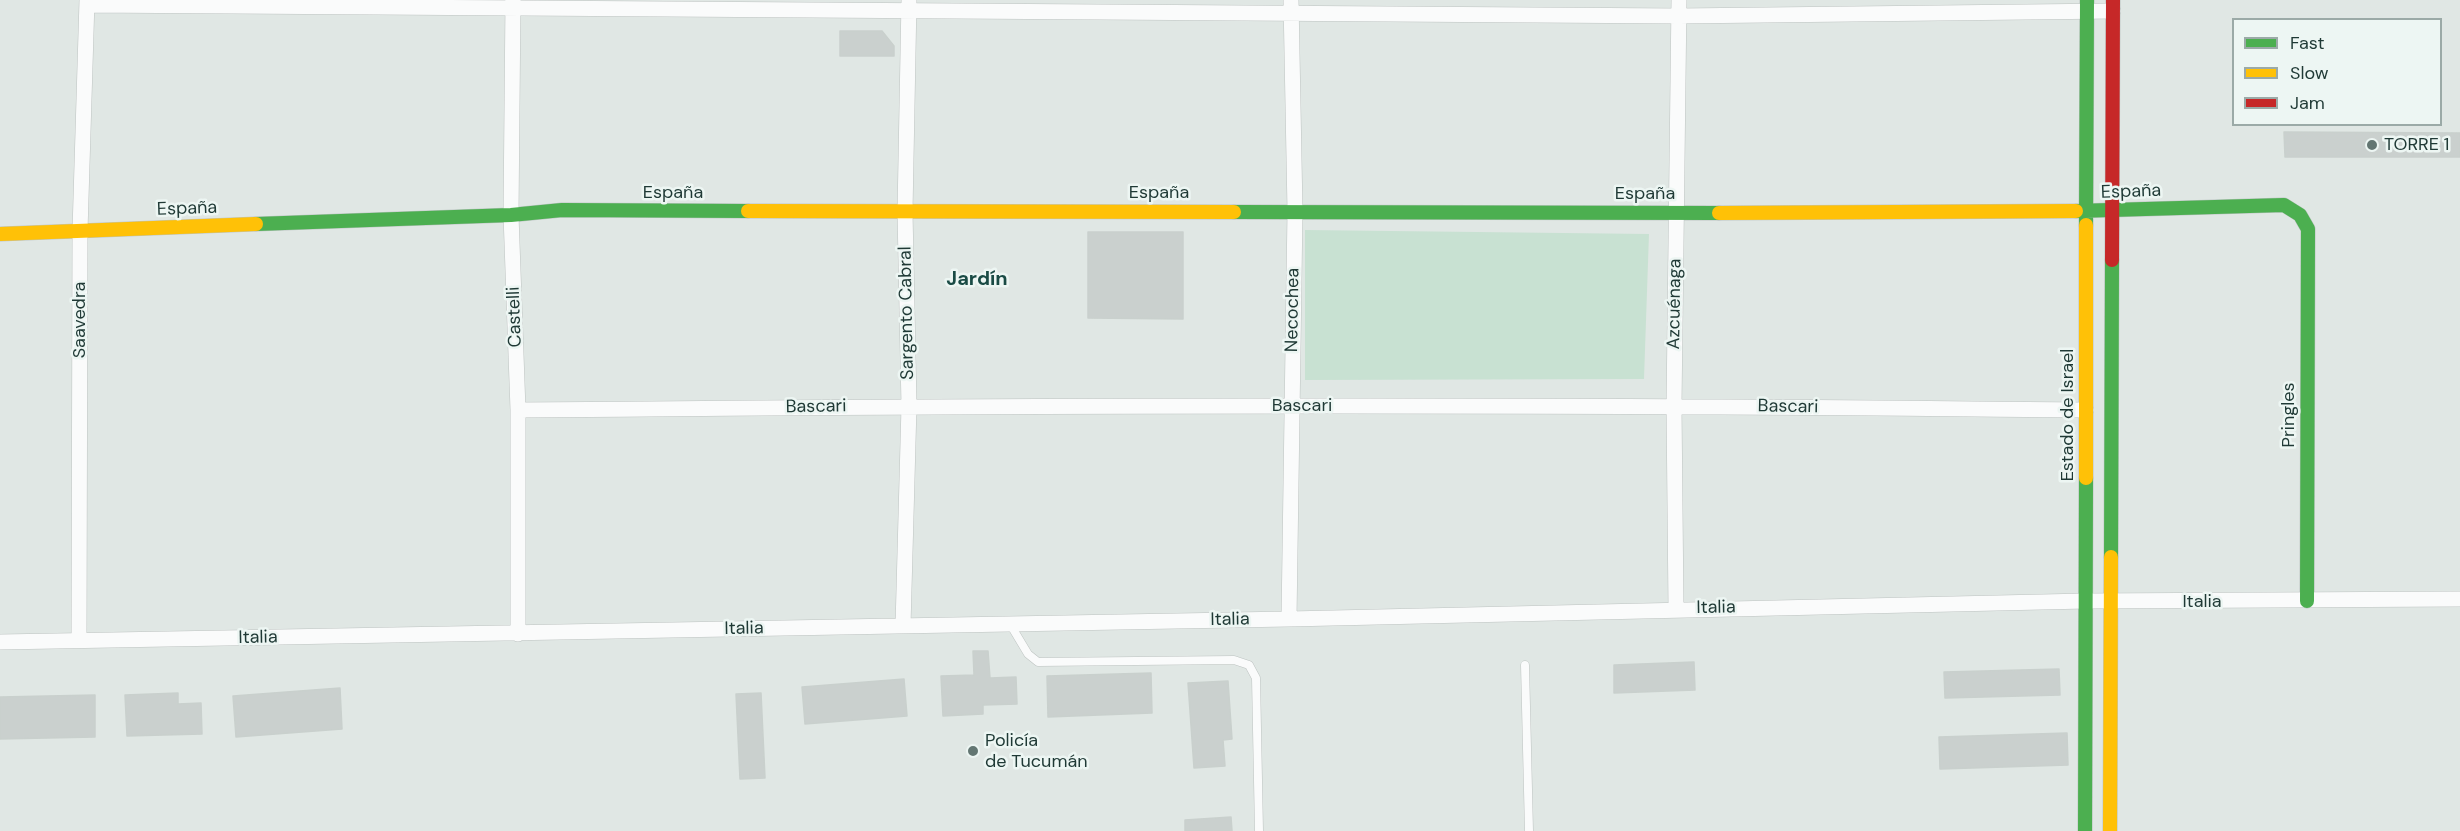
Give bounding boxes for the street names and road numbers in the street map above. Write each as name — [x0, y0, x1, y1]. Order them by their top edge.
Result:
street label: España — [2100, 180, 2162, 204]
street label: España — [643, 182, 703, 204]
street label: España — [1129, 182, 1189, 204]
street label: España — [1615, 183, 1675, 205]
street label: España — [156, 197, 218, 221]
street label: Sargento Cabral — [895, 246, 919, 380]
street label: Azcuénaga — [1663, 258, 1687, 350]
street label: Necochea — [1281, 268, 1305, 352]
street label: Saavedra — [69, 282, 91, 358]
street label: Castelli — [503, 286, 527, 348]
street label: Estado de Israel — [2057, 349, 2079, 481]
street label: Pringles — [2278, 382, 2300, 448]
street label: Bascari — [1272, 395, 1332, 417]
street label: Bascari — [785, 396, 847, 418]
street label: Bascari — [1757, 396, 1819, 418]
street label: Italia — [2182, 591, 2222, 613]
street label: Italia — [1696, 597, 1736, 619]
street label: Italia — [1210, 609, 1250, 631]
street label: Italia — [724, 618, 764, 640]
street label: Italia — [238, 627, 278, 649]

